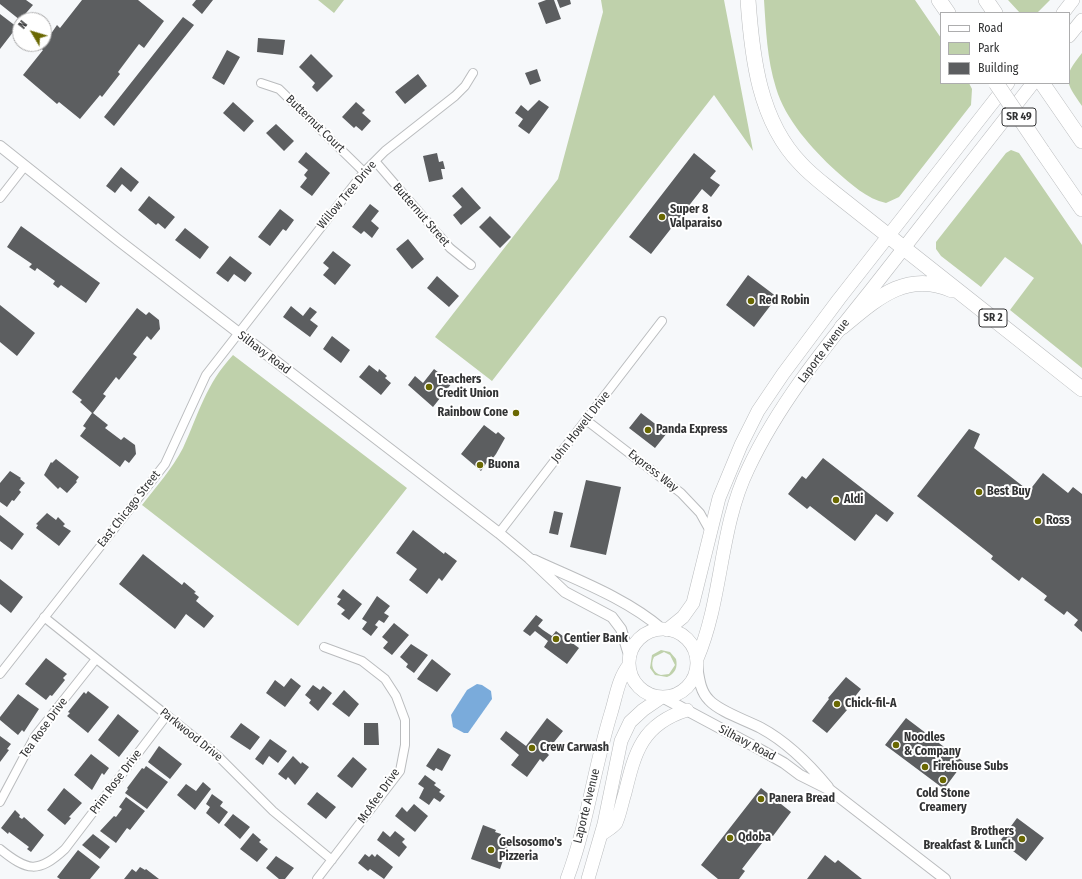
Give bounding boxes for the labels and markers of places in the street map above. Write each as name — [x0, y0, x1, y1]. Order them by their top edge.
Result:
place label: Super 8 Valparaiso — [670, 203, 722, 231]
marker: Super 8 Valparaiso — [657, 212, 667, 222]
place label: Red Robin — [759, 294, 810, 308]
marker: Red Robin — [746, 296, 756, 306]
place label: Teachers Credit Union — [437, 373, 499, 401]
marker: Teachers Credit Union — [424, 382, 434, 392]
place label: Rainbow Cone — [438, 406, 508, 420]
marker: Rainbow Cone — [511, 408, 521, 418]
place label: Panda Express — [656, 423, 728, 437]
marker: Panda Express — [643, 425, 653, 435]
place label: Buona — [488, 458, 520, 472]
marker: Buona — [475, 460, 485, 470]
place label: Best Buy — [987, 485, 1030, 499]
marker: Best Buy — [974, 487, 984, 497]
place label: Aldi — [844, 493, 863, 507]
marker: Aldi — [831, 495, 841, 505]
place label: Ross — [1046, 514, 1069, 528]
marker: Ross — [1033, 516, 1043, 526]
place label: Centier Bank — [564, 632, 628, 646]
marker: Centier Bank — [551, 634, 561, 644]
place label: Chick-fil-A — [845, 697, 896, 711]
marker: Chick-fil-A — [832, 699, 842, 709]
place label: Noodles & Company — [904, 731, 961, 759]
marker: Noodles & Company — [891, 740, 901, 750]
place label: Crew Carwash — [540, 741, 609, 755]
marker: Crew Carwash — [527, 743, 537, 753]
place label: Firehouse Subs — [933, 760, 1008, 774]
marker: Firehouse Subs — [920, 762, 930, 772]
marker: Cold Stone Creamery — [938, 775, 948, 785]
place label: Cold Stone Creamery — [916, 787, 970, 815]
place label: Panera Bread — [769, 792, 835, 806]
marker: Panera Bread — [756, 794, 766, 804]
place label: Brothers Breakfast & Lunch — [923, 825, 1014, 853]
place label: Qdoba — [738, 831, 771, 845]
marker: Qdoba — [725, 833, 735, 843]
marker: Brothers Breakfast & Lunch — [1017, 834, 1027, 844]
place label: Gelsosomo's Pizzeria — [499, 836, 562, 864]
marker: Gelsosomo's Pizzeria — [486, 845, 496, 855]

